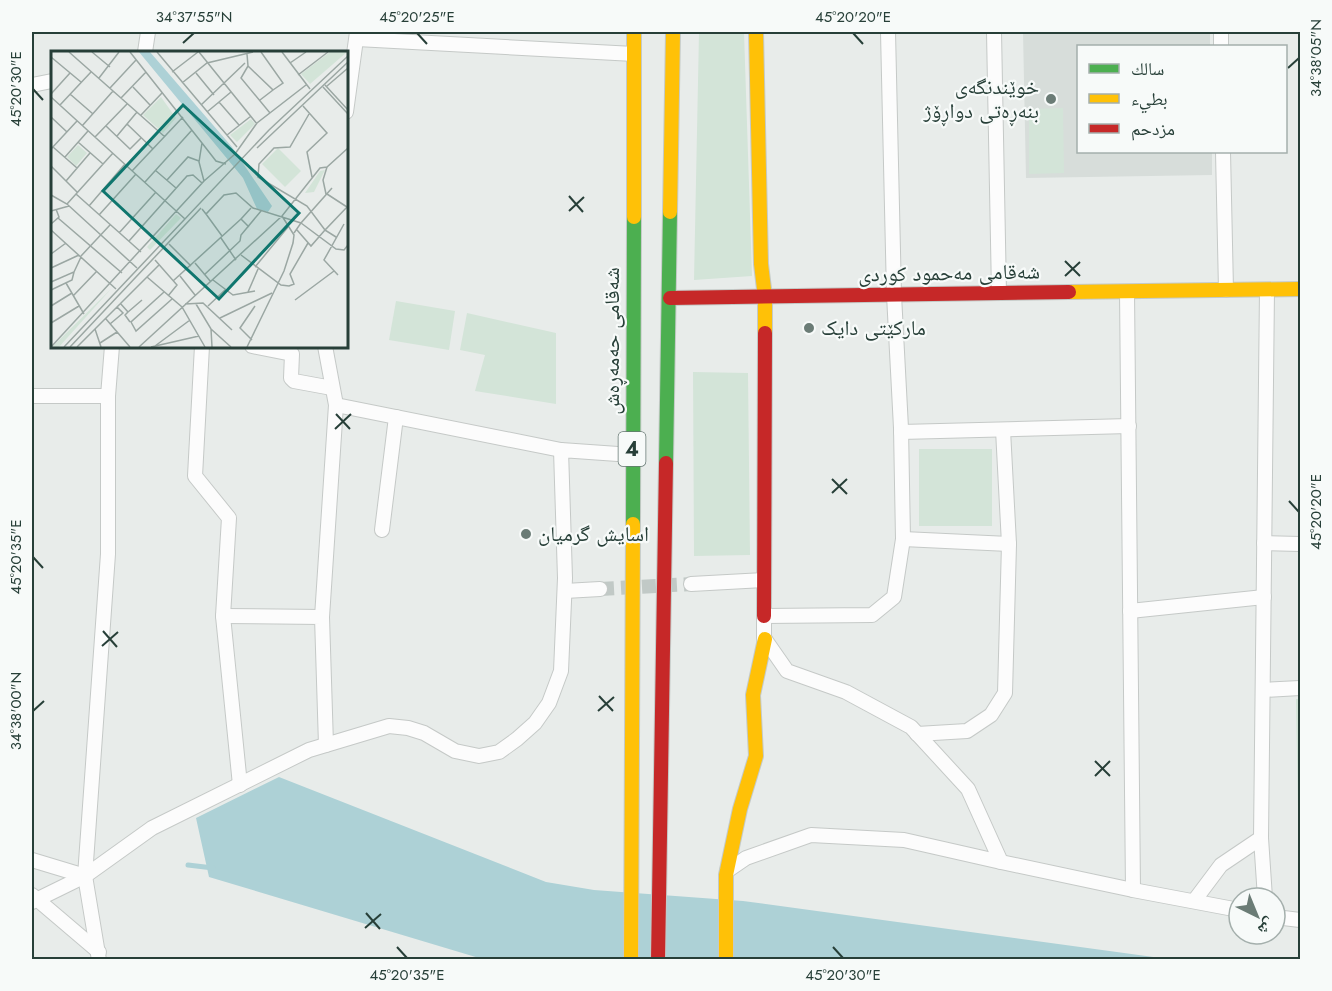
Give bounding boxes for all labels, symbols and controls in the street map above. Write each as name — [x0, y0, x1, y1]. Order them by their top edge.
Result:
text: 34°37'55"N — [156, 6, 232, 28]
text: 45°20'25"E — [379, 6, 455, 28]
text: 45°20'20"E — [815, 6, 891, 28]
text: 34°38'05"N — [1305, 19, 1327, 97]
legend — [1077, 45, 1287, 153]
text: 45°20'30"E — [5, 51, 27, 127]
inset map — [51, 51, 348, 348]
text: سالك — [1131, 56, 1164, 82]
place label: خوێندنگەی بنەڕەتی دواڕۆژ — [922, 72, 1039, 127]
text: بطيء — [1131, 86, 1168, 114]
marker: خوێندنگەی بنەڕەتی دواڕۆژ — [1044, 92, 1058, 106]
text: مزدحم — [1131, 116, 1175, 142]
street label: شەقامی مەحمود کوردی — [858, 256, 1040, 290]
street label: شەقامی حەمەڕەش — [597, 267, 628, 415]
place label: مارکێتی دایک — [821, 313, 926, 343]
marker: مارکێتی دایک — [802, 321, 816, 335]
road number: 4 — [618, 432, 646, 466]
text: 45°20'20"E — [1305, 474, 1327, 550]
text: 45°20'35"E — [5, 519, 27, 595]
place label: اسايش گرميان — [538, 519, 649, 549]
marker: اسايش گرميان — [519, 527, 533, 541]
text: 34°38'00"N — [5, 672, 27, 750]
north arrow — [1227, 886, 1287, 946]
text: ش — [1253, 912, 1281, 941]
text: 45°20'35"E — [369, 964, 445, 986]
text: 45°20'30"E — [805, 964, 881, 986]

